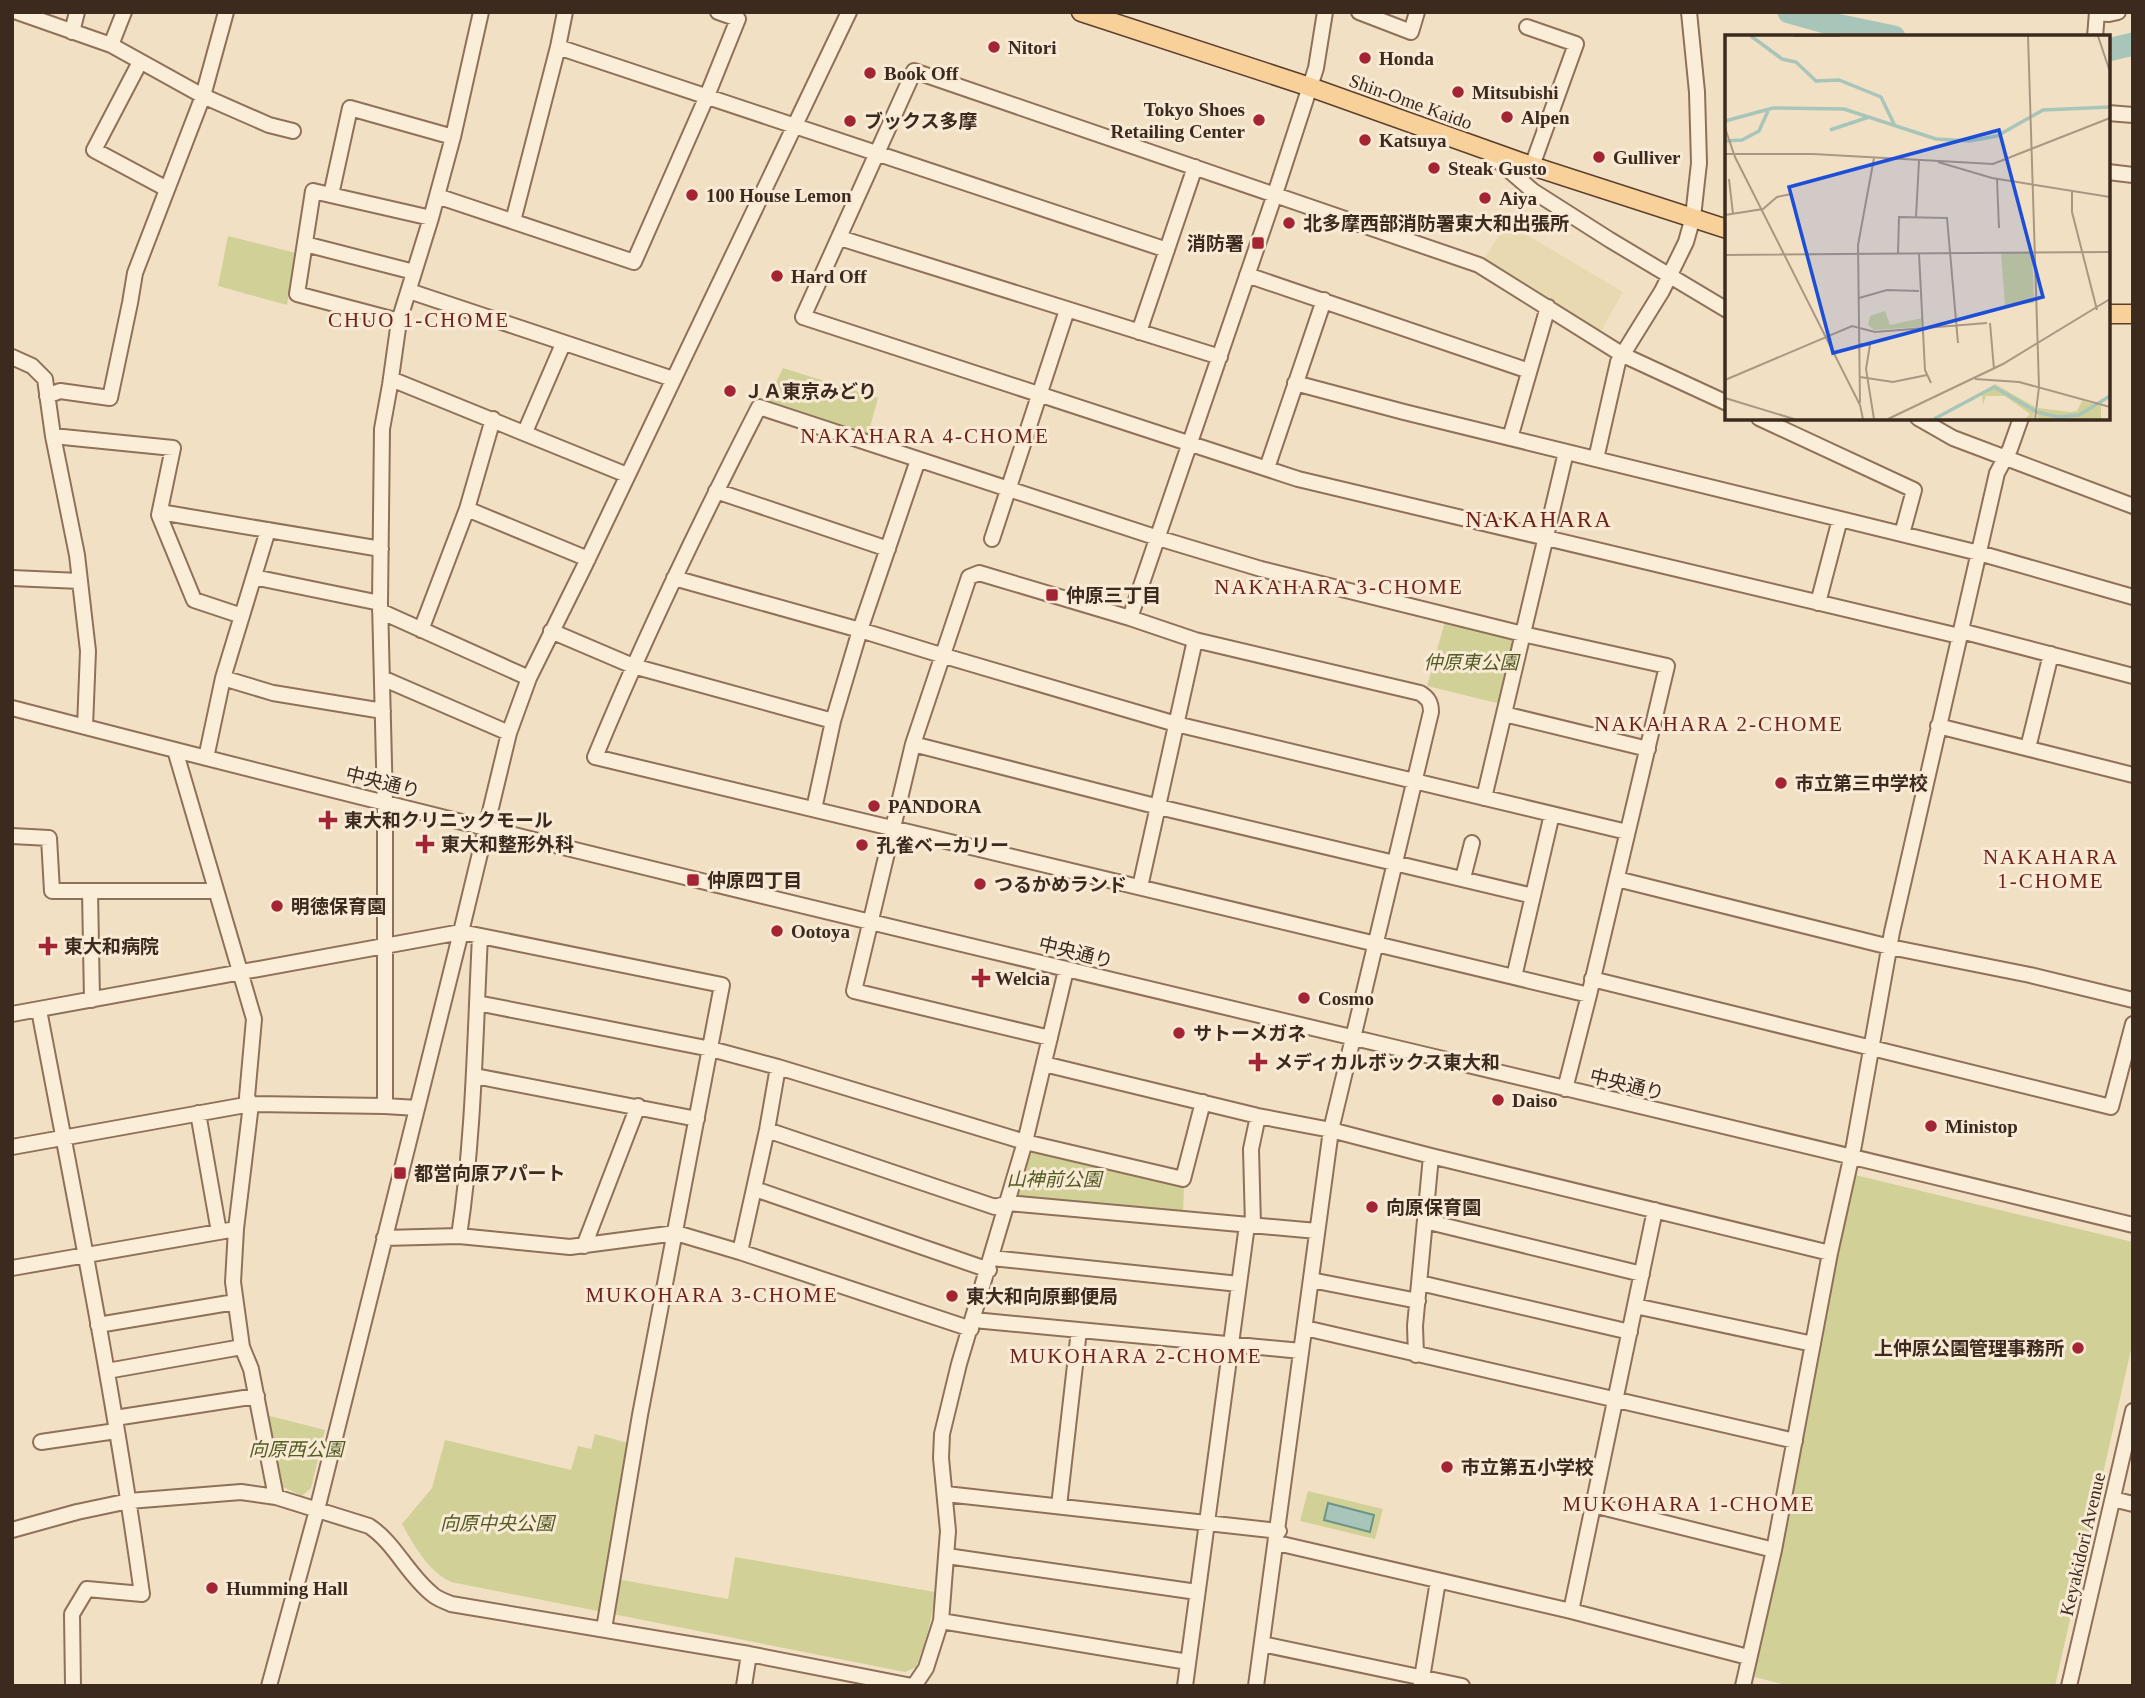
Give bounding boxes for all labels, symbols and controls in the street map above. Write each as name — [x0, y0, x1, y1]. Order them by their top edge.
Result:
inset map — [1725, 35, 2110, 420]
place label: Nitori — [1008, 37, 1057, 58]
marker: Nitori — [986, 39, 1002, 55]
place label: Honda — [1379, 48, 1434, 69]
marker: Honda — [1357, 50, 1373, 66]
place label: Book Off — [884, 63, 959, 84]
marker: Book Off — [862, 65, 878, 81]
street label: Shin-Ome Kaido — [1346, 69, 1475, 133]
place label: Mitsubishi — [1472, 82, 1559, 103]
marker: Mitsubishi — [1450, 84, 1466, 100]
place label: Tokyo Shoes Retailing Center — [1110, 99, 1246, 142]
place label: Alpen — [1521, 107, 1570, 128]
marker: Alpen — [1499, 109, 1515, 125]
place label: ブックス多摩 — [864, 111, 977, 132]
marker: Tokyo Shoes Retailing Center — [1251, 112, 1267, 128]
marker: ブックス多摩 — [842, 113, 858, 129]
place label: Katsuya — [1379, 130, 1447, 151]
marker: Katsuya — [1357, 132, 1373, 148]
place label: Gulliver — [1613, 147, 1681, 168]
marker: Gulliver — [1591, 149, 1607, 165]
place label: Steak Gusto — [1448, 158, 1547, 179]
marker: Steak Gusto — [1426, 160, 1442, 176]
place label: 100 House Lemon — [706, 185, 852, 206]
marker: 100 House Lemon — [684, 187, 700, 203]
place label: Aiya — [1499, 188, 1538, 209]
marker: Aiya — [1477, 190, 1493, 206]
place label: 北多摩西部消防署東大和出張所 — [1303, 213, 1569, 234]
marker: 北多摩西部消防署東大和出張所 — [1281, 215, 1297, 231]
place label: 消防署 — [1187, 233, 1244, 254]
marker: 消防署 — [1250, 235, 1266, 251]
place label: Hard Off — [791, 266, 867, 287]
marker: Hard Off — [769, 268, 785, 284]
district label: CHUO 1-CHOME — [328, 308, 510, 332]
place label: ＪＡ東京みどり — [744, 381, 877, 402]
marker: ＪＡ東京みどり — [722, 383, 738, 399]
district label: NAKAHARA 4-CHOME — [800, 424, 1050, 448]
district label: NAKAHARA — [1465, 507, 1613, 532]
district label: NAKAHARA 3-CHOME — [1214, 575, 1464, 599]
place label: 仲原三丁目 — [1066, 585, 1161, 606]
marker: 仲原三丁目 — [1044, 587, 1060, 603]
park label: 仲原東公園 — [1423, 652, 1521, 673]
district label: NAKAHARA 2-CHOME — [1594, 712, 1844, 736]
street label: 中央通り — [343, 763, 422, 802]
place label: 市立第三中学校 — [1795, 773, 1928, 794]
marker: 市立第三中学校 — [1773, 775, 1789, 791]
place label: PANDORA — [888, 796, 982, 817]
marker: PANDORA — [866, 798, 882, 814]
marker: 東大和クリニックモール — [318, 810, 338, 830]
place label: 東大和クリニックモール — [344, 810, 553, 831]
marker: 東大和整形外科 — [415, 834, 435, 854]
place label: 東大和整形外科 — [441, 834, 574, 855]
place label: 孔雀ベーカリー — [876, 835, 1009, 856]
marker: 孔雀ベーカリー — [854, 837, 870, 853]
district label: NAKAHARA 1-CHOME — [1983, 845, 2119, 893]
place label: 仲原四丁目 — [707, 870, 802, 891]
marker: 仲原四丁目 — [685, 872, 701, 888]
place label: つるかめランド — [994, 874, 1127, 895]
marker: つるかめランド — [972, 876, 988, 892]
place label: 明徳保育園 — [291, 896, 386, 917]
marker: 明徳保育園 — [269, 898, 285, 914]
place label: Ootoya — [791, 921, 851, 942]
marker: Ootoya — [769, 923, 785, 939]
street label: 中央通り — [1036, 933, 1115, 972]
marker: 東大和病院 — [38, 936, 58, 956]
place label: 東大和病院 — [64, 936, 159, 957]
place label: Welcia — [995, 968, 1050, 989]
marker: Welcia — [973, 970, 989, 986]
place label: Cosmo — [1318, 988, 1374, 1009]
marker: Cosmo — [1296, 990, 1312, 1006]
place label: サトーメガネ — [1193, 1023, 1306, 1044]
marker: サトーメガネ — [1171, 1025, 1187, 1041]
marker: メディカルボックス東大和 — [1248, 1052, 1268, 1072]
place label: メディカルボックス東大和 — [1274, 1052, 1500, 1073]
street label: 中央通り — [1587, 1065, 1666, 1104]
place label: Daiso — [1512, 1090, 1557, 1111]
marker: Daiso — [1490, 1092, 1506, 1108]
place label: Ministop — [1945, 1116, 2018, 1137]
marker: Ministop — [1923, 1118, 1939, 1134]
place label: 都営向原アパート — [414, 1163, 566, 1184]
marker: 都営向原アパート — [392, 1165, 408, 1181]
park label: 山神前公園 — [1006, 1169, 1104, 1190]
place label: 向原保育園 — [1386, 1197, 1481, 1218]
marker: 向原保育園 — [1364, 1199, 1380, 1215]
district label: MUKOHARA 3-CHOME — [585, 1283, 839, 1307]
place label: 東大和向原郵便局 — [966, 1286, 1118, 1307]
marker: 東大和向原郵便局 — [944, 1288, 960, 1304]
place label: 上仲原公園管理事務所 — [1874, 1338, 2064, 1359]
marker: 上仲原公園管理事務所 — [2070, 1340, 2086, 1356]
district label: MUKOHARA 2-CHOME — [1009, 1344, 1263, 1368]
park label: 向原西公園 — [248, 1439, 346, 1460]
place label: 市立第五小学校 — [1461, 1457, 1594, 1478]
marker: 市立第五小学校 — [1439, 1459, 1455, 1475]
street label: Keyakidori Avenue — [2056, 1470, 2109, 1618]
district label: MUKOHARA 1-CHOME — [1562, 1492, 1816, 1516]
park label: 向原中央公園 — [440, 1513, 557, 1534]
place label: Humming Hall — [226, 1578, 348, 1599]
marker: Humming Hall — [204, 1580, 220, 1596]

